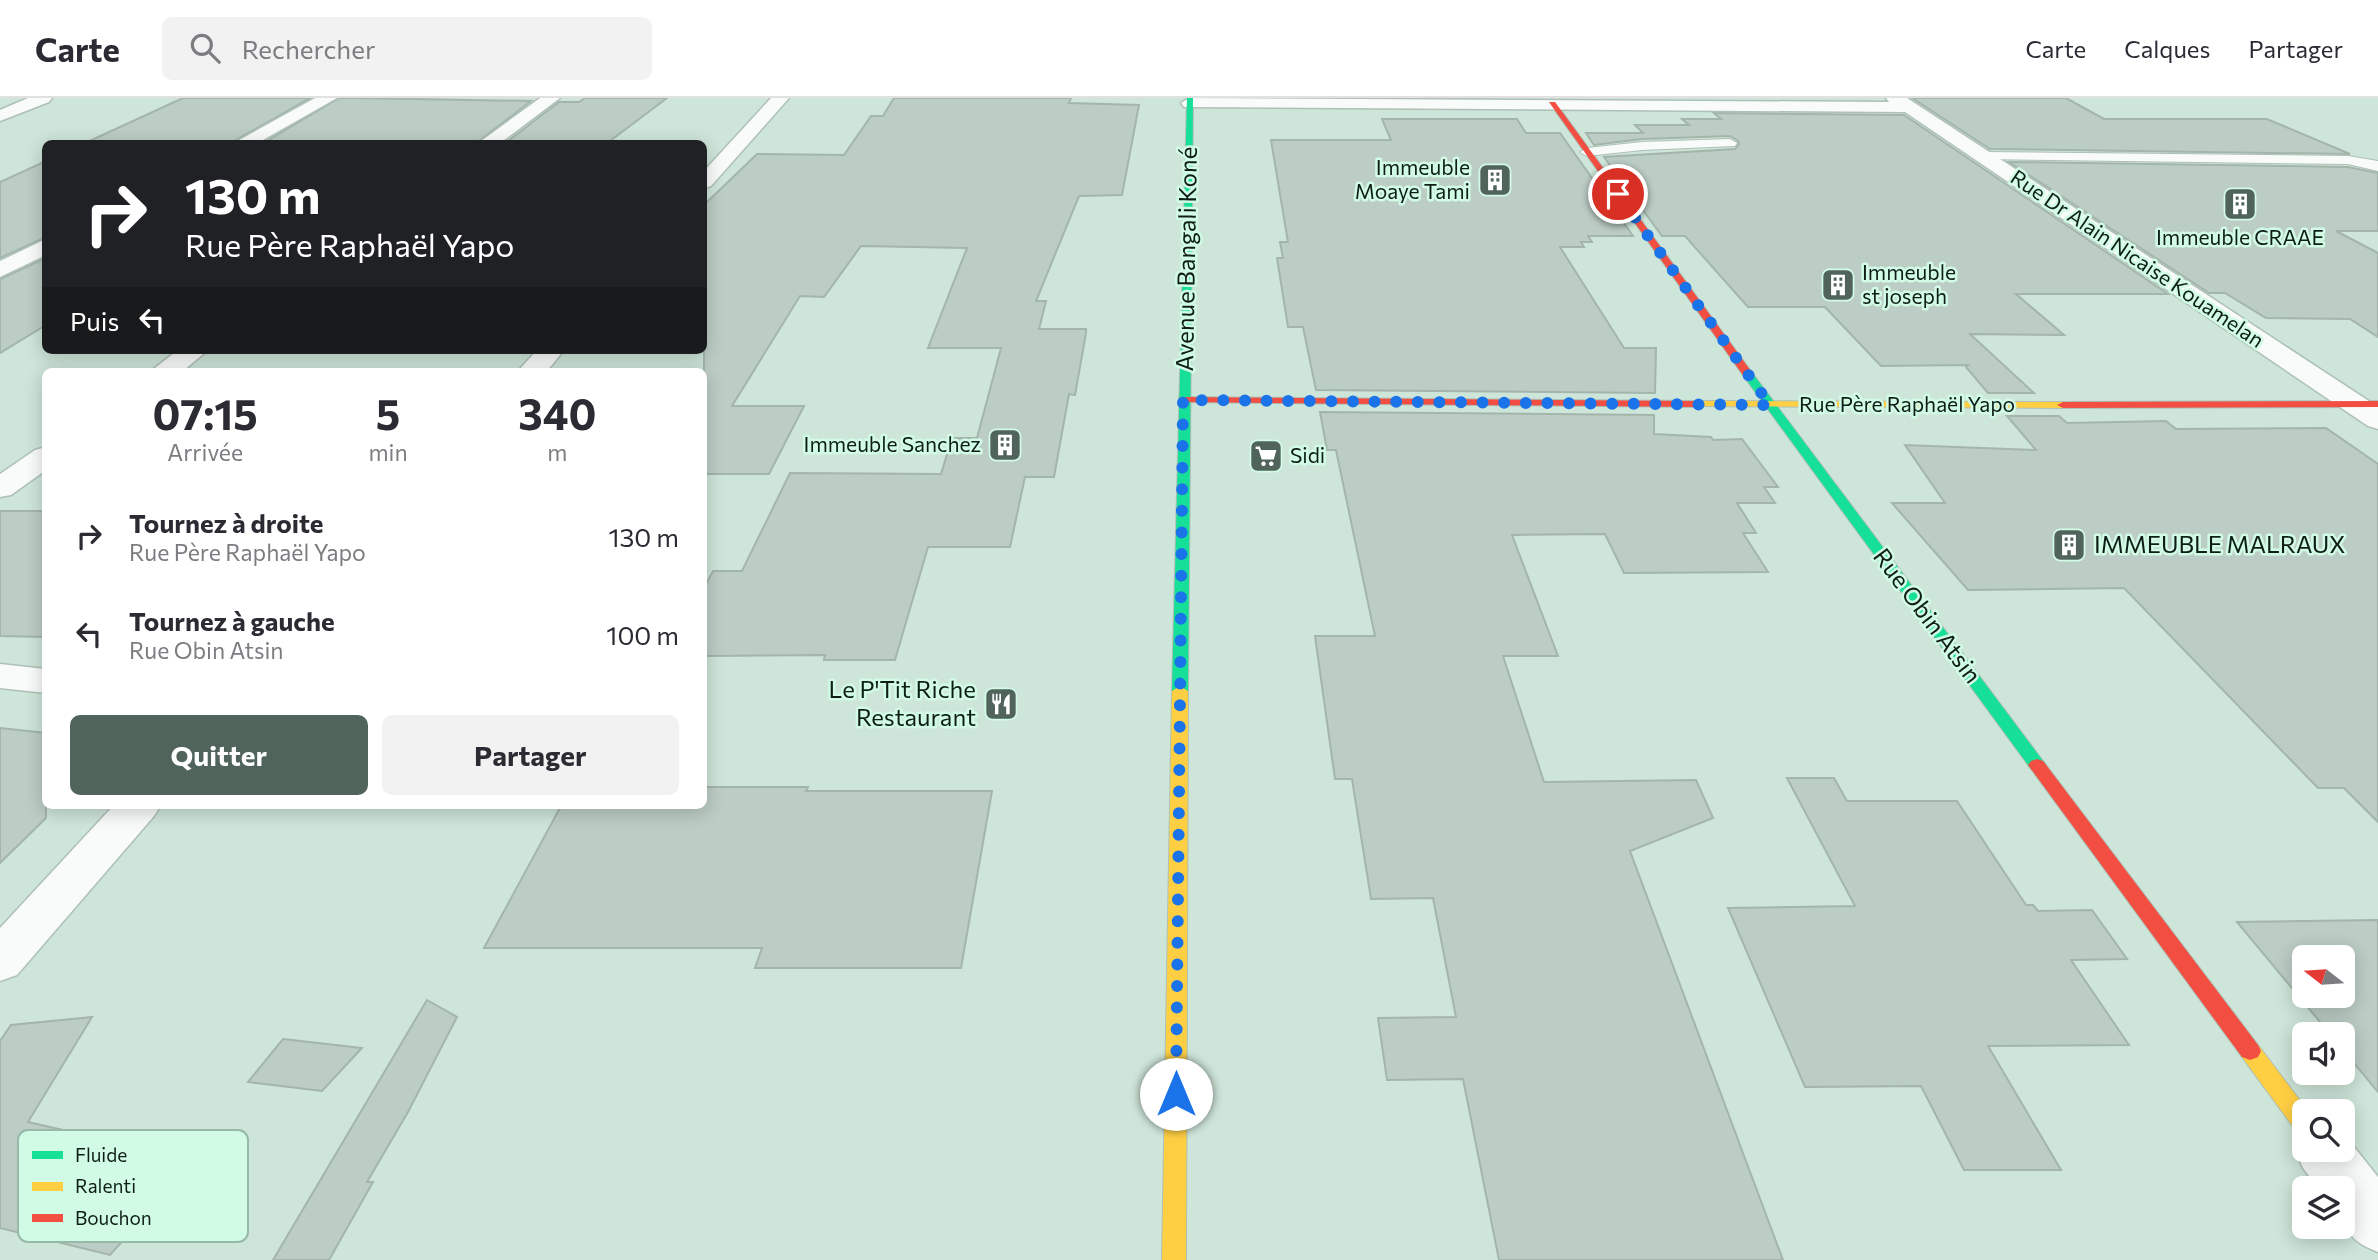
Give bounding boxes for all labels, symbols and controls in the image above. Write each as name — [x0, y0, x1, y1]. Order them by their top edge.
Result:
search box — [162, 17, 652, 80]
text: Carte — [35, 28, 120, 69]
icon: search — [186, 29, 224, 67]
text: Rechercher — [242, 33, 375, 64]
text: Carte — [2025, 34, 2086, 63]
text: Calques — [2124, 34, 2210, 63]
text: Partager — [2248, 34, 2343, 63]
street label: Avenue Bangali Koné — [1169, 146, 1202, 372]
place label: Immeuble Moaye Tami — [1355, 154, 1470, 203]
building icon: Immeuble Moaye Tami — [1476, 161, 1514, 199]
text: 130 m — [185, 164, 320, 224]
pin — [1588, 164, 1648, 224]
street label: Rue Dr Alain Nicaise Kouamelan — [2007, 164, 2269, 352]
icon: right — [70, 168, 161, 259]
icon: arrive — [1599, 175, 1637, 213]
building icon: Immeuble CRAAE — [2221, 185, 2259, 223]
text: Rue Père Raphaël Yapo — [185, 224, 514, 264]
place label: Immeuble CRAAE — [2156, 224, 2324, 249]
place label: Immeuble st joseph — [1862, 259, 1956, 308]
building icon: Immeuble st joseph — [1819, 266, 1857, 304]
icon: left — [133, 301, 171, 339]
text: Puis — [70, 305, 119, 336]
text: 07:15 — [153, 387, 258, 439]
text: 5 — [376, 387, 400, 439]
text: 340 — [518, 387, 596, 439]
street label: Rue Père Raphaël Yapo — [1799, 391, 2015, 416]
building icon: Immeuble Sanchez — [986, 426, 1024, 464]
place label: Immeuble Sanchez — [804, 431, 981, 456]
supermarket icon: Sidi — [1247, 437, 1285, 475]
text: Arrivée — [167, 438, 243, 466]
text: min — [368, 438, 408, 466]
text: m — [547, 438, 567, 466]
place label: Sidi — [1290, 442, 1325, 467]
text: Tournez à droite — [129, 507, 324, 538]
icon: right — [70, 517, 108, 555]
text: 130 m — [608, 521, 679, 552]
building icon: IMMEUBLE MALRAUX — [2050, 526, 2088, 564]
place label: IMMEUBLE MALRAUX — [2094, 529, 2346, 558]
text: Rue Père Raphaël Yapo — [129, 538, 366, 566]
street label: Rue Obin Atsin — [1868, 542, 1988, 688]
text: Tournez à gauche — [129, 605, 335, 636]
icon: left — [70, 615, 108, 653]
text: 100 m — [606, 619, 679, 650]
text: Rue Obin Atsin — [129, 636, 284, 664]
place label: Le P'Tit Riche Restaurant — [829, 674, 976, 731]
restaurant icon: Le P'Tit Riche Restaurant — [982, 685, 1020, 723]
button: Quitter — [70, 715, 368, 795]
button: Partager — [382, 715, 679, 795]
north arrow — [2292, 945, 2356, 1008]
map controls — [2292, 945, 2355, 1239]
button: sound — [2292, 1022, 2355, 1085]
position arrow — [1139, 1057, 1213, 1131]
button: search — [2292, 1099, 2355, 1162]
legend — [18, 1130, 248, 1242]
text: Fluide — [75, 1143, 127, 1166]
text: Ralenti — [75, 1174, 136, 1197]
button: layers — [2292, 1176, 2355, 1239]
text: Bouchon — [75, 1206, 152, 1229]

